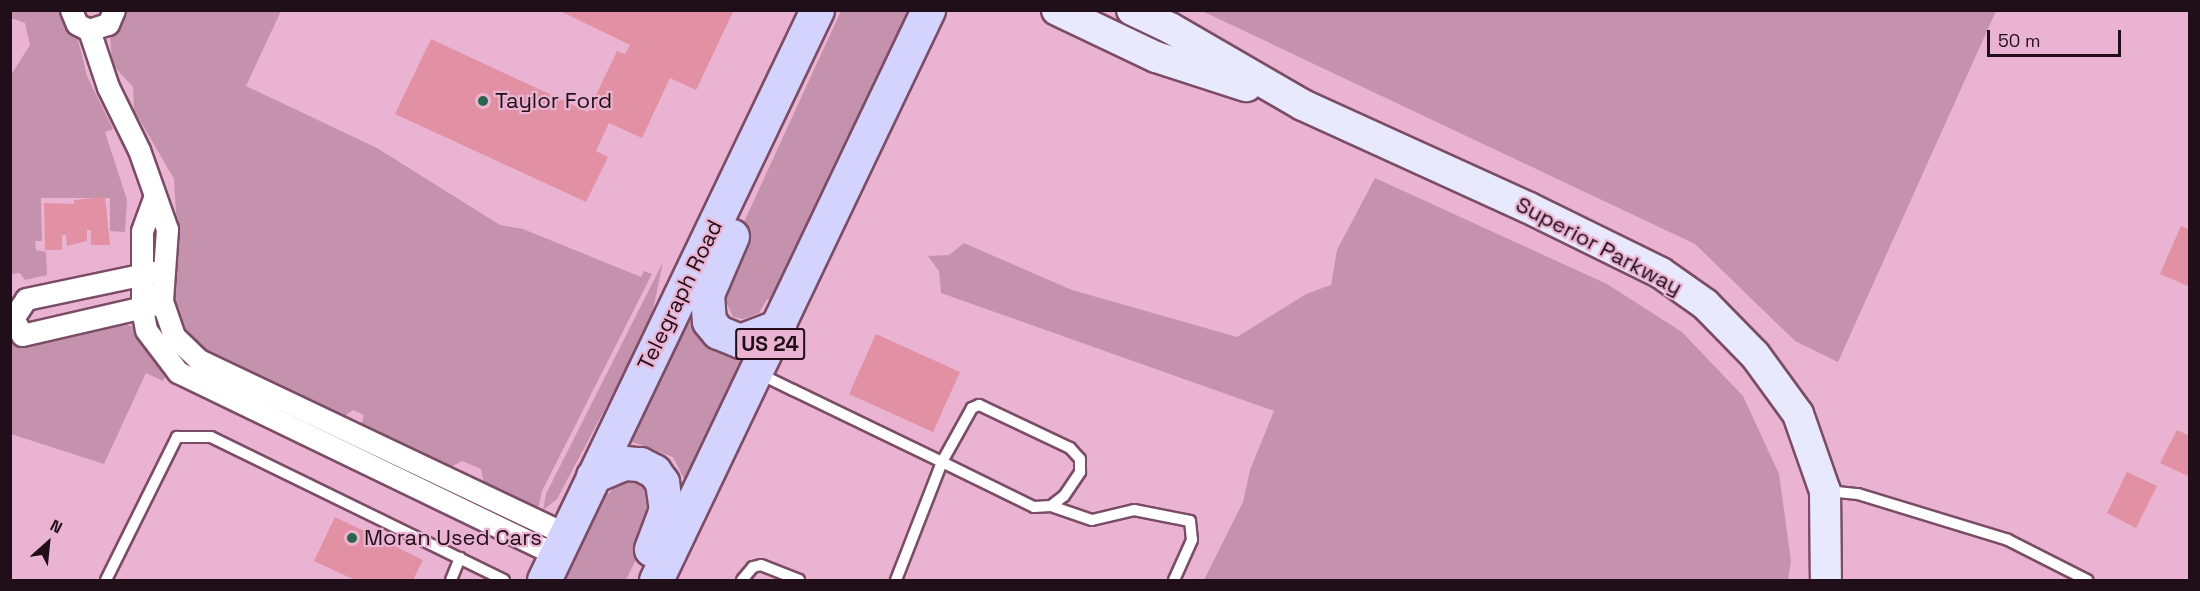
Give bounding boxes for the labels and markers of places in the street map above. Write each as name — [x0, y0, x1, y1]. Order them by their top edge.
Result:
place label: Taylor Ford — [495, 88, 612, 114]
marker: Taylor Ford — [476, 94, 490, 108]
place label: Moran Used Cars — [364, 525, 542, 551]
marker: Moran Used Cars — [345, 531, 359, 545]

